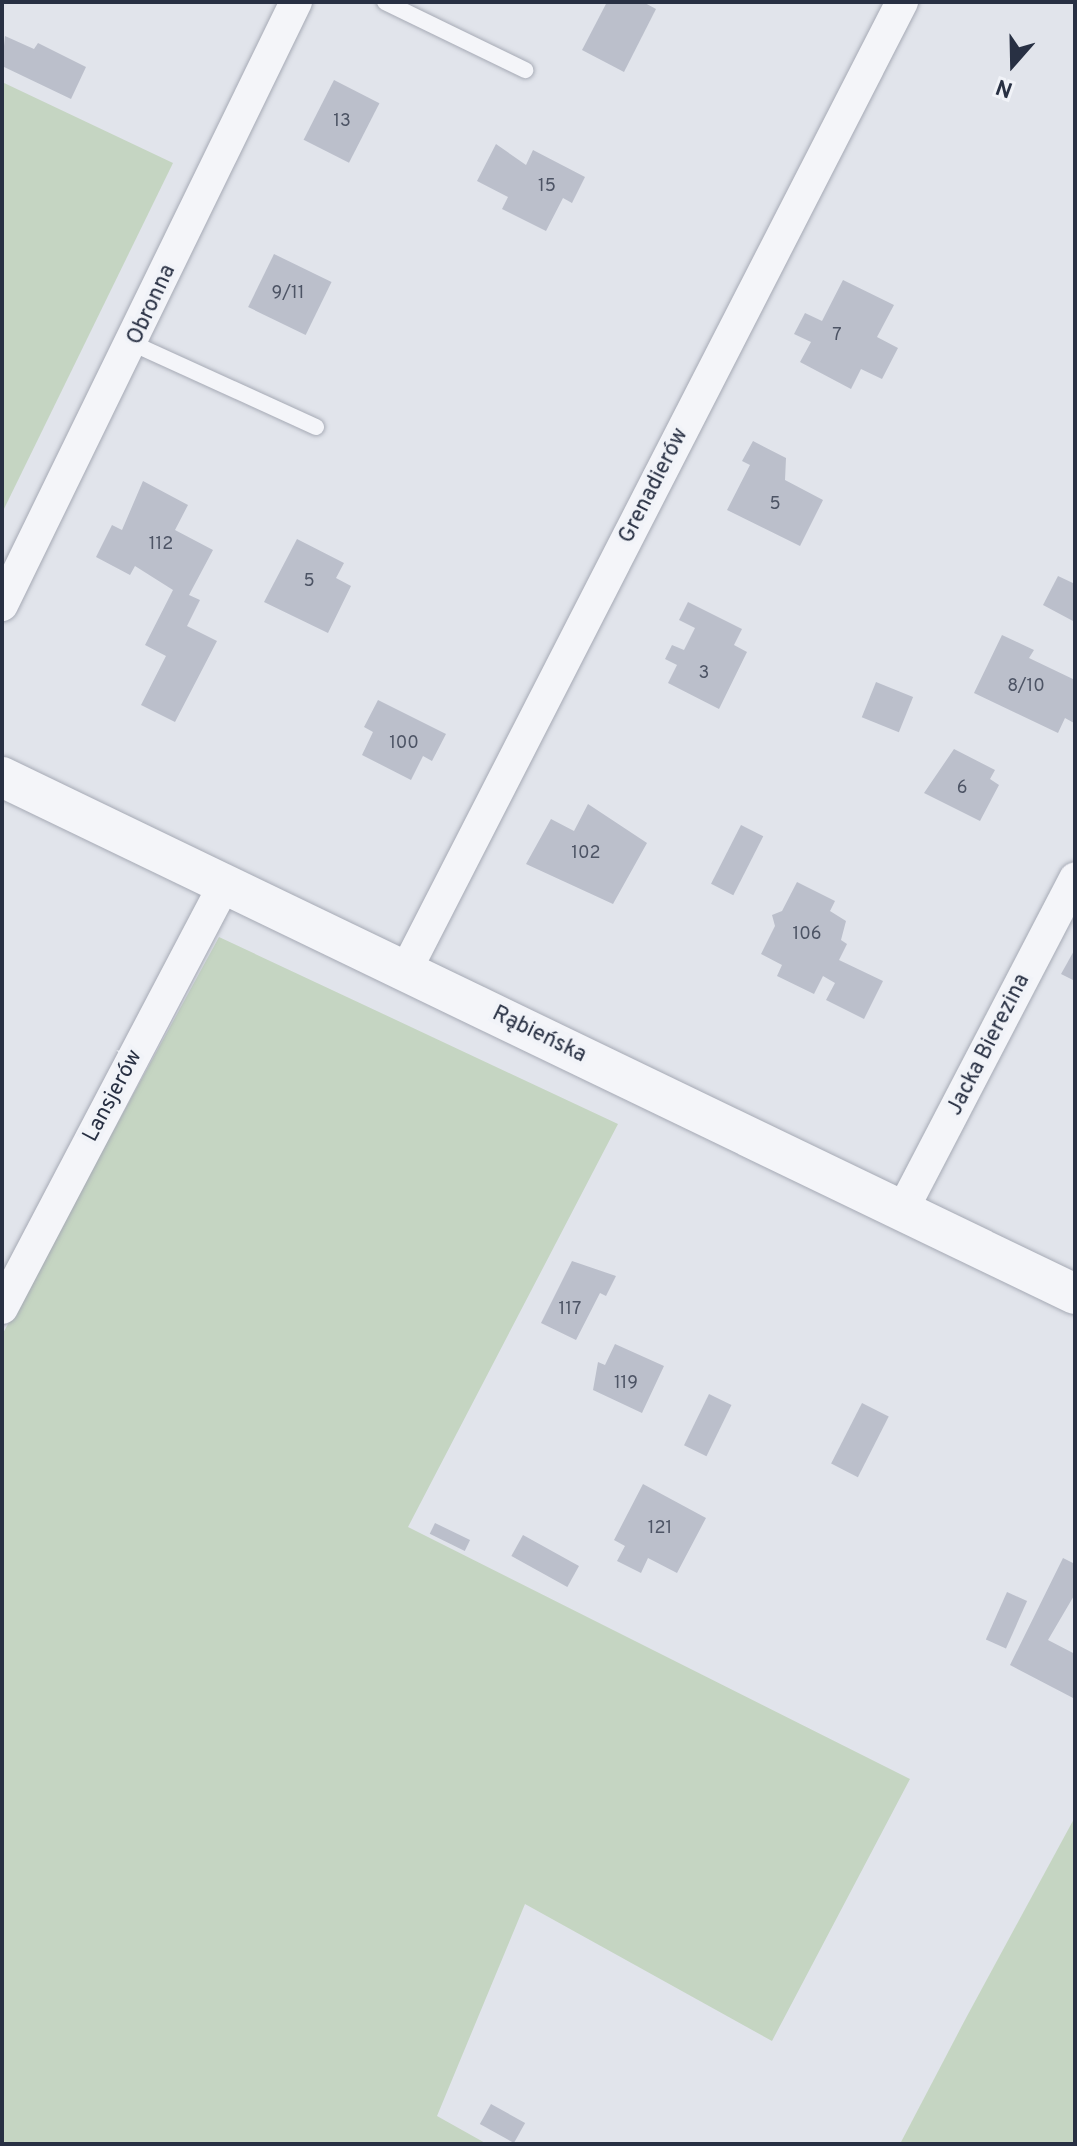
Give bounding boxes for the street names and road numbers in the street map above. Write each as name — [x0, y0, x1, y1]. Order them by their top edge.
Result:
street label: Obronna — [122, 261, 182, 349]
street label: Grenadierów — [614, 424, 694, 548]
street label: Jacka Bierezina — [942, 970, 1036, 1120]
street label: Rąbieńska — [488, 1001, 590, 1069]
street label: Lansjerów — [78, 1045, 148, 1147]

